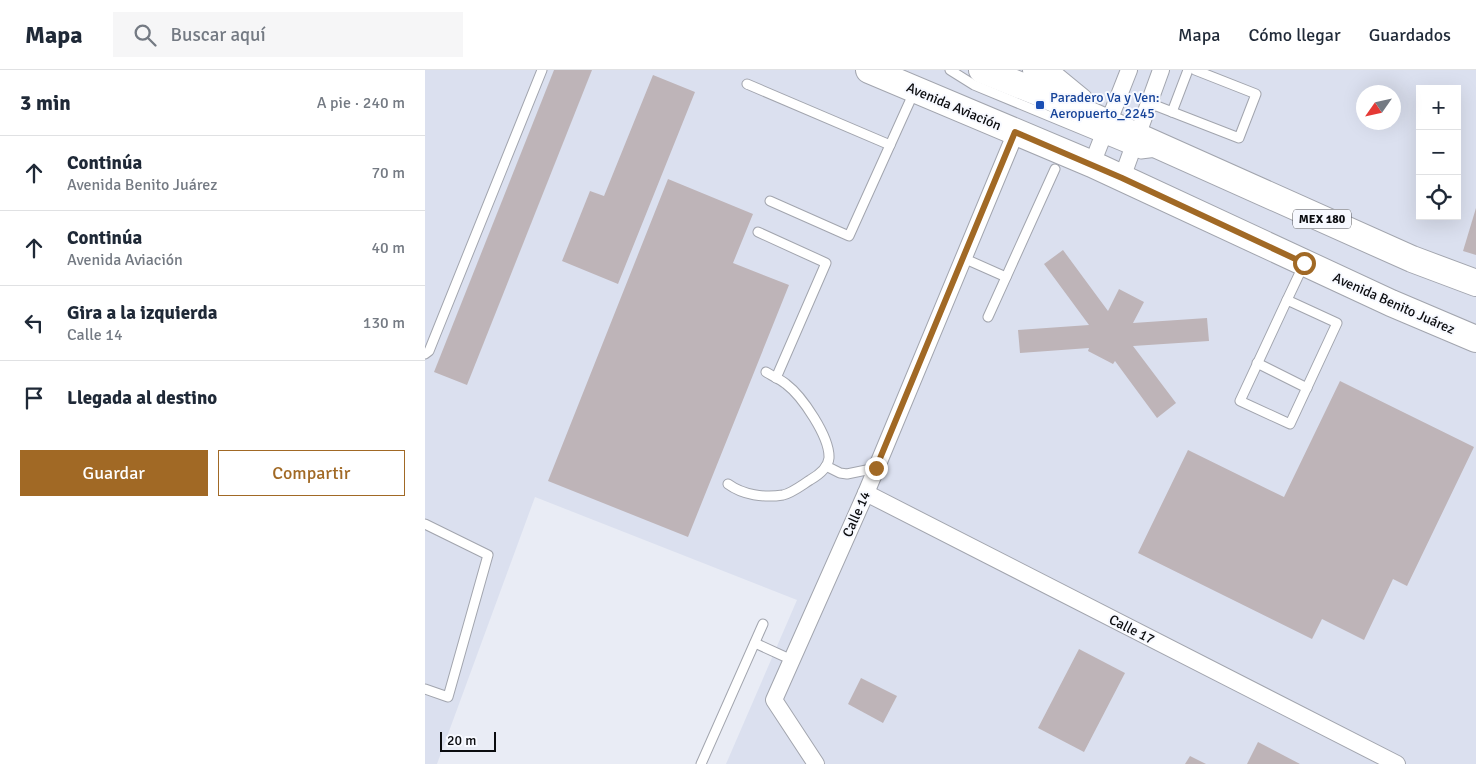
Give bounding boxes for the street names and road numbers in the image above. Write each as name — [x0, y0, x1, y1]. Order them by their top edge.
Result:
street label: Avenida Aviación — [904, 79, 1004, 134]
road number: MEX 180 — [1293, 210, 1351, 228]
street label: Avenida Benito Juárez — [1330, 269, 1457, 338]
street label: Calle 14 — [839, 488, 874, 540]
street label: Calle 17 — [1106, 611, 1157, 648]

